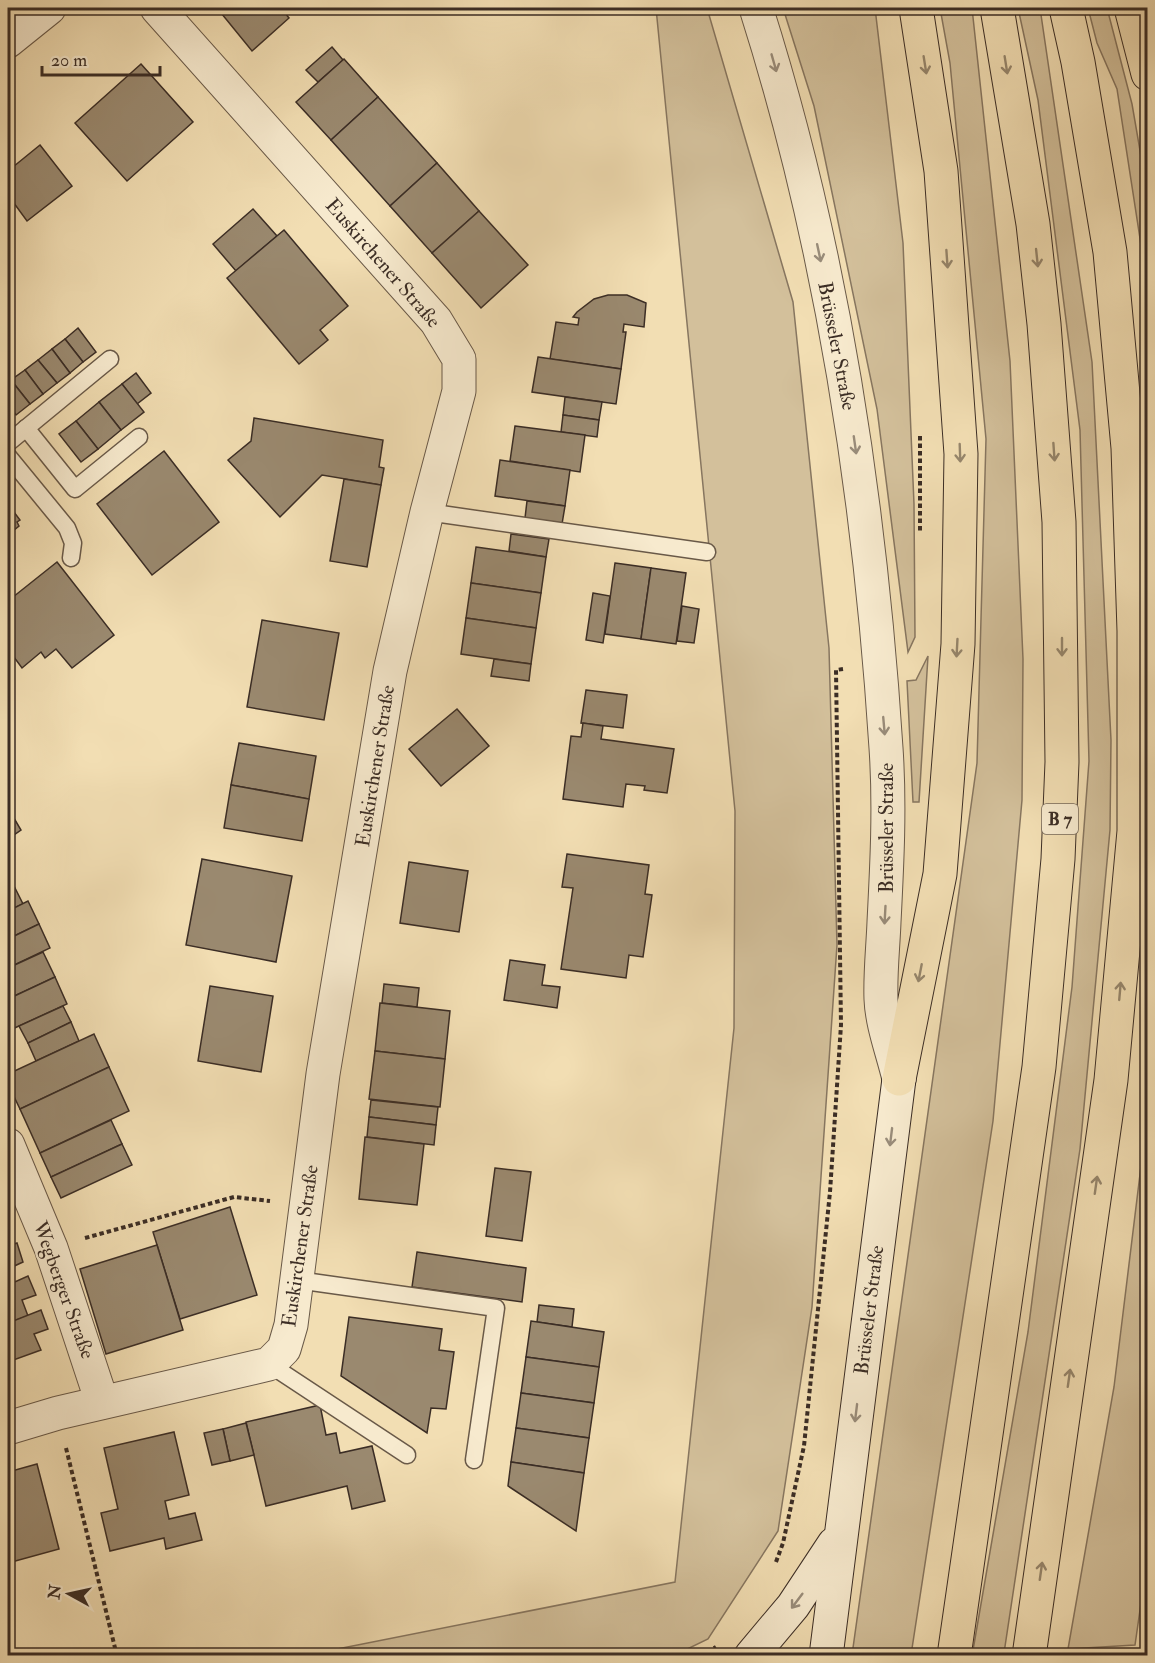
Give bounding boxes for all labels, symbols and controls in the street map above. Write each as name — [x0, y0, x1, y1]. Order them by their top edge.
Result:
scale bar — [42, 39, 160, 77]
text: 20 m — [51, 49, 87, 72]
one-way arrow — [769, 53, 780, 72]
one-way arrow — [920, 55, 931, 75]
one-way arrow — [1001, 55, 1012, 75]
street label: Euskirchener Straße — [320, 193, 446, 333]
one-way arrow — [814, 243, 825, 262]
one-way arrow — [1031, 247, 1042, 267]
one-way arrow — [942, 248, 953, 268]
street label: Brüsseler Straße — [812, 280, 862, 412]
one-way arrow — [849, 434, 860, 454]
one-way arrow — [1049, 442, 1060, 461]
one-way arrow — [955, 443, 966, 463]
one-way arrow — [1056, 636, 1068, 656]
one-way arrow — [952, 638, 963, 658]
street label: Euskirchener Straße — [350, 683, 400, 849]
one-way arrow — [879, 716, 890, 736]
street label: Brüsseler Straße — [874, 763, 899, 893]
road number: B 7 — [1042, 804, 1078, 834]
one-way arrow — [879, 904, 890, 924]
one-way arrow — [914, 963, 925, 982]
one-way arrow — [1114, 982, 1125, 1002]
one-way arrow — [886, 1126, 897, 1146]
street label: Euskirchener Straße — [276, 1163, 324, 1329]
one-way arrow — [1091, 1175, 1102, 1195]
street label: Wegberger Straße — [27, 1217, 100, 1362]
street label: Brüsseler Straße — [849, 1244, 889, 1376]
one-way arrow — [1063, 1368, 1074, 1388]
one-way arrow — [850, 1403, 861, 1423]
one-way arrow — [1036, 1561, 1047, 1581]
north arrow — [39, 1564, 99, 1624]
text: N — [44, 1583, 66, 1602]
one-way arrow — [790, 1593, 803, 1609]

